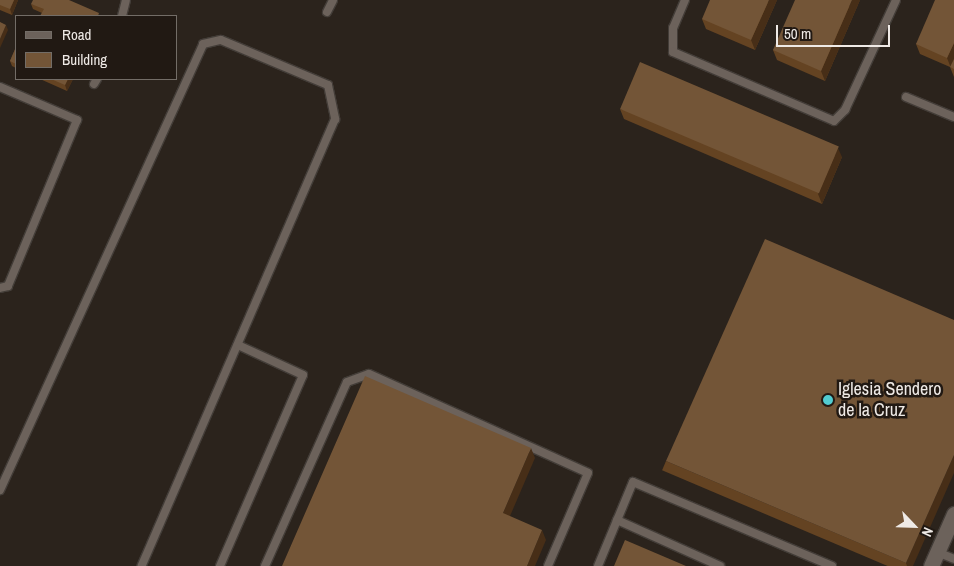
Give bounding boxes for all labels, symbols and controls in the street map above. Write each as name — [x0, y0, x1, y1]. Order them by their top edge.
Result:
legend — [15, 15, 178, 80]
scale bar — [779, 15, 893, 47]
text: 50 m — [784, 23, 811, 44]
text: Road — [62, 24, 91, 45]
text: Building — [62, 49, 107, 70]
place label: Iglesia Sendero de la Cruz — [838, 379, 941, 422]
marker: Iglesia Sendero de la Cruz — [822, 394, 834, 406]
north arrow — [889, 501, 939, 551]
text: N — [918, 525, 938, 540]

